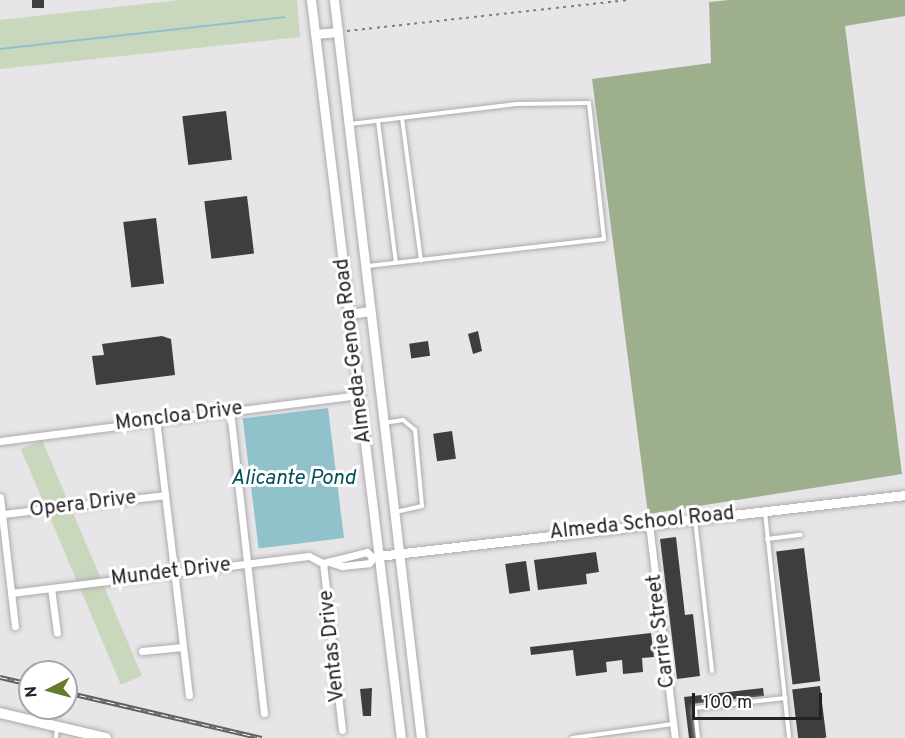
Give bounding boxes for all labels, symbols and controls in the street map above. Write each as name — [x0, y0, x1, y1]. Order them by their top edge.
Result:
street label: Almeda-Genoa Road — [331, 257, 377, 445]
street label: Moncloa Drive — [114, 397, 244, 437]
water label: Alicante Pond — [231, 466, 355, 492]
street label: Opera Drive — [28, 487, 138, 523]
street label: Almeda School Road — [548, 502, 736, 546]
street label: Mundet Drive — [110, 554, 232, 592]
street label: Carrie Street — [643, 573, 681, 689]
street label: Ventas Drive — [315, 589, 351, 703]
north arrow — [18, 660, 78, 720]
scale bar — [695, 681, 826, 719]
text: N — [22, 685, 43, 698]
text: 100 m — [703, 692, 752, 715]

